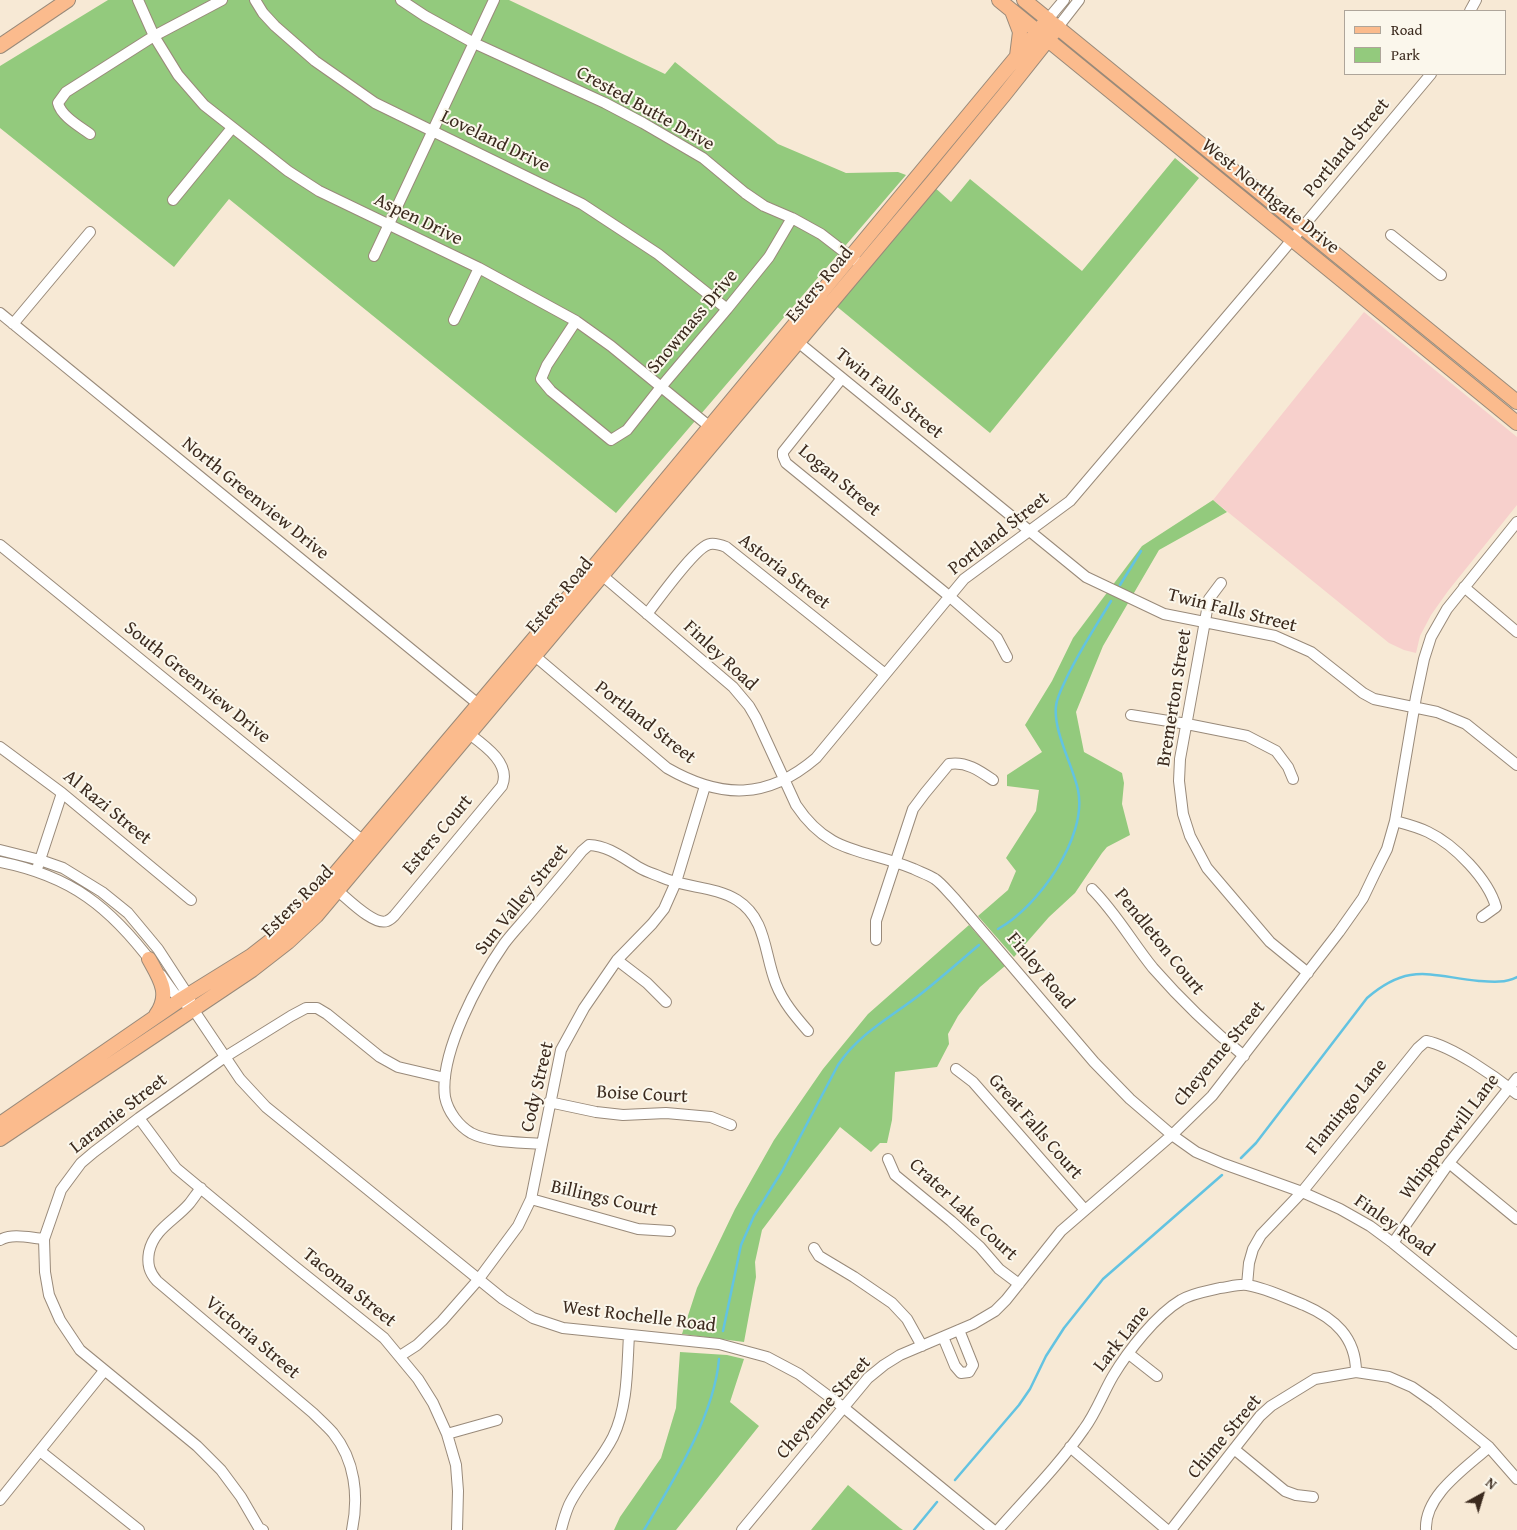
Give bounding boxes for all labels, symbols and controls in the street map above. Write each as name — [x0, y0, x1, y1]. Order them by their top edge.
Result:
legend — [1344, 10, 1507, 75]
text: Road — [1391, 19, 1422, 40]
text: Park — [1391, 44, 1420, 65]
street label: Crested Butte Drive — [572, 62, 718, 156]
street label: Portland Street — [1299, 94, 1395, 202]
street label: Loveland Drive — [437, 106, 553, 178]
street label: West Northgate Drive — [1196, 134, 1344, 260]
street label: Aspen Drive — [370, 189, 466, 251]
street label: Esters Road — [782, 242, 858, 328]
street label: Snowmass Drive — [643, 265, 743, 379]
street label: Twin Falls Street — [830, 344, 948, 444]
street label: North Greenview Drive — [177, 433, 333, 565]
street label: Logan Street — [793, 440, 885, 522]
street label: Portland Street — [944, 488, 1054, 580]
street label: Astoria Street — [734, 529, 834, 615]
street label: Esters Road — [522, 553, 598, 639]
street label: Twin Falls Street — [1165, 584, 1299, 638]
street label: Finley Road — [678, 616, 762, 696]
street label: South Greenview Drive — [119, 617, 275, 749]
street label: Bremerton Street — [1153, 628, 1197, 768]
street label: Portland Street — [590, 677, 700, 769]
street label: Al Razi Street — [58, 766, 156, 850]
street label: Esters Court — [398, 790, 478, 880]
street label: Sun Valley Street — [470, 840, 574, 960]
street label: Esters Road — [257, 861, 339, 943]
street label: Pendleton Court — [1109, 884, 1209, 1000]
street label: Finley Road — [1001, 928, 1079, 1014]
street label: Cheyenne Street — [1169, 997, 1271, 1111]
street label: Cody Street — [517, 1040, 559, 1134]
street label: Flamingo Lane — [1302, 1055, 1392, 1159]
street label: Laramie Street — [66, 1069, 172, 1159]
street label: Great Falls Court — [983, 1070, 1087, 1184]
street label: Whippoorwill Lane — [1395, 1070, 1505, 1204]
street label: Boise Court — [596, 1081, 688, 1109]
street label: Crater Lake Court — [904, 1154, 1022, 1266]
street label: Billings Court — [548, 1176, 660, 1222]
street label: Finley Road — [1349, 1190, 1439, 1262]
street label: Tacoma Street — [298, 1243, 400, 1333]
street label: Victoria Street — [200, 1292, 304, 1384]
street label: West Rochelle Road — [561, 1296, 717, 1338]
street label: Lark Lane — [1089, 1301, 1155, 1377]
street label: Cheyenne Street — [772, 1352, 876, 1464]
street label: Chime Street — [1183, 1390, 1267, 1484]
north arrow — [1457, 1470, 1507, 1520]
text: N — [1482, 1473, 1501, 1494]

